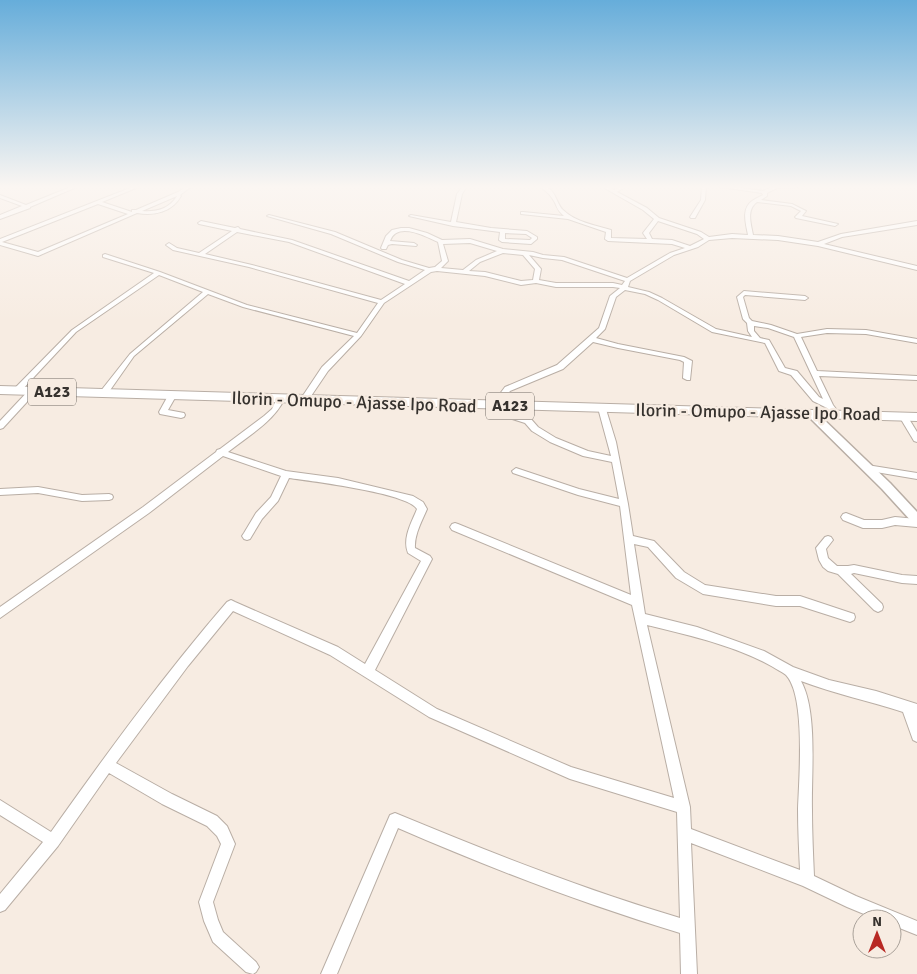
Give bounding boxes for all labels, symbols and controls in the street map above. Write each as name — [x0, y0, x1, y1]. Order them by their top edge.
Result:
road number: A123 — [28, 378, 76, 406]
street label: Ilorin - Omupo - Ajasse Ipo Road — [231, 387, 477, 417]
road number: A123 — [486, 392, 534, 420]
street label: Ilorin - Omupo - Ajasse Ipo Road — [635, 399, 881, 425]
north arrow — [852, 909, 902, 959]
text: N — [872, 913, 882, 930]

